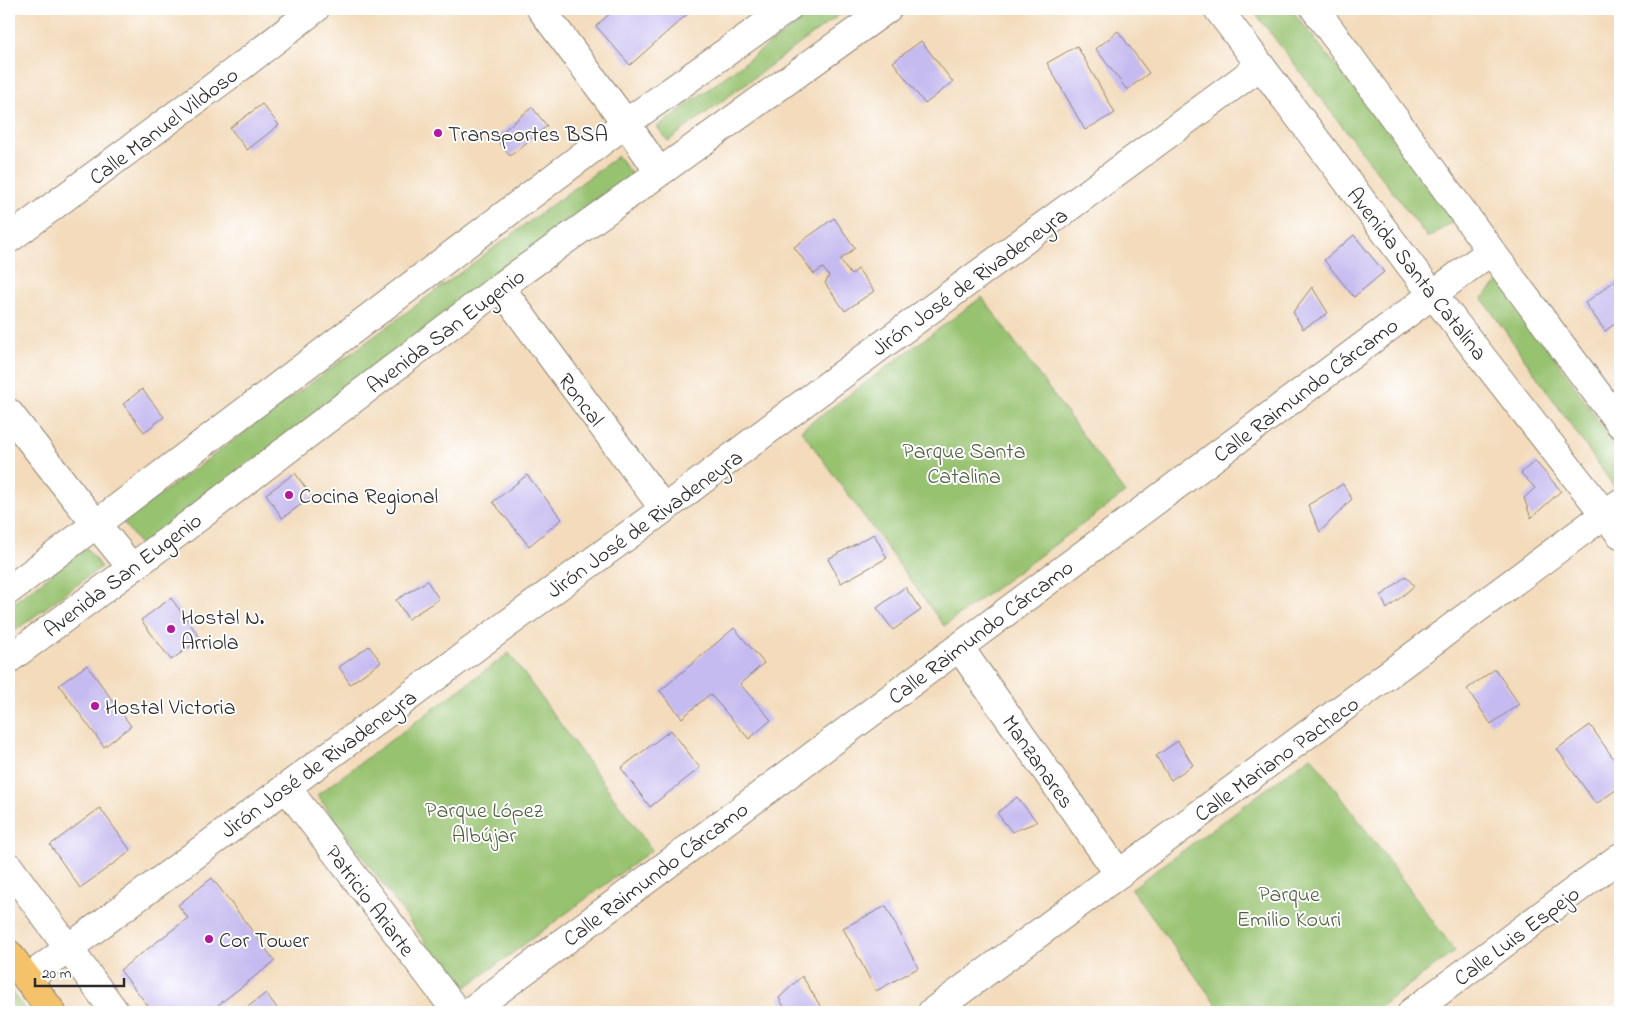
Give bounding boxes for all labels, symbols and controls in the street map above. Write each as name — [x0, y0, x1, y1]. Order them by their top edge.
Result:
street label: Calle Manuel Vildoso — [83, 60, 246, 194]
place label: Transportes BSA — [448, 120, 608, 152]
marker: Transportes BSA — [432, 127, 444, 139]
street label: Avenida Santa Catalina — [1338, 181, 1494, 368]
street label: Jirón José de Rivadeneyra — [866, 201, 1076, 367]
street label: Avenida San Eugenio — [361, 262, 533, 404]
street label: Calle Raimundo Cárcamo — [1207, 311, 1406, 472]
street label: Roncal — [549, 367, 610, 434]
park label: Parque Santa Catalina — [902, 437, 1026, 494]
street label: Jirón José de Rivadeneyra — [541, 443, 751, 609]
place label: Cocina Regional — [299, 482, 438, 515]
marker: Cocina Regional — [283, 489, 295, 501]
street label: Avenida San Eugenio — [38, 506, 210, 648]
street label: Calle Raimundo Cárcamo — [882, 553, 1081, 714]
place label: Hostal N. Arriola — [181, 603, 264, 660]
marker: Hostal N. Arriola — [165, 623, 177, 635]
street label: Jirón José de Rivadeneyra — [215, 683, 425, 849]
street label: Calle Mariano Pacheco — [1189, 690, 1367, 831]
place label: Hostal Victoria — [105, 693, 236, 725]
marker: Hostal Victoria — [89, 700, 101, 712]
street label: Manzanares — [993, 709, 1081, 816]
street label: Calle Raimundo Cárcamo — [557, 795, 756, 956]
park label: Parque López Albújar — [425, 796, 544, 853]
street label: Patricio Ariarte — [316, 839, 421, 964]
street label: Calle Luis Espejo — [1448, 879, 1587, 995]
park label: Parque Emilio Kouri — [1237, 880, 1341, 937]
place label: Cor Tower — [219, 926, 309, 958]
marker: Cor Tower — [203, 933, 215, 945]
scale bar — [35, 956, 124, 988]
text: 20 m — [42, 963, 72, 985]

